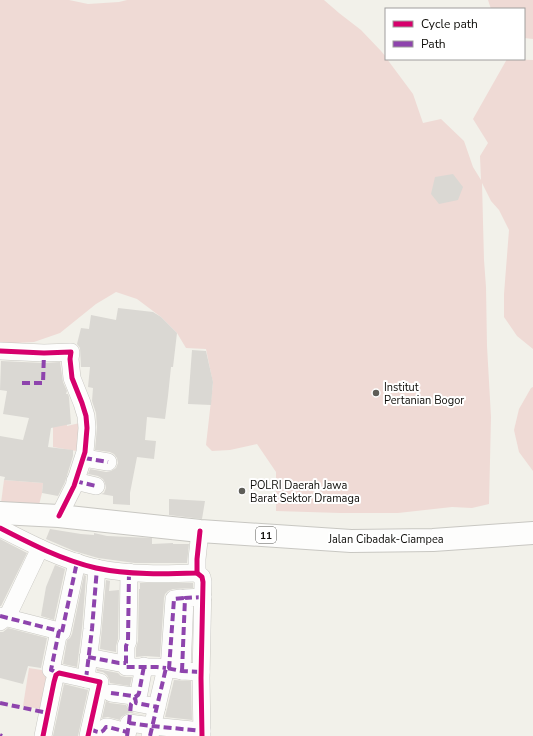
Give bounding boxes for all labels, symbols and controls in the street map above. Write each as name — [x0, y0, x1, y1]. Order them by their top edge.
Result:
legend — [385, 8, 525, 60]
text: Cycle path — [421, 16, 478, 32]
text: Path — [421, 36, 446, 52]
place label: Institut Pertanian Bogor — [384, 380, 464, 408]
marker: Institut Pertanian Bogor — [371, 388, 381, 398]
place label: POLRI Daerah Jawa Barat Sektor Dramaga — [250, 478, 360, 506]
marker: POLRI Daerah Jawa Barat Sektor Dramaga — [237, 486, 247, 496]
road number: 11 — [256, 527, 276, 543]
street label: Jalan Cibadak-Ciampea — [327, 532, 444, 547]

